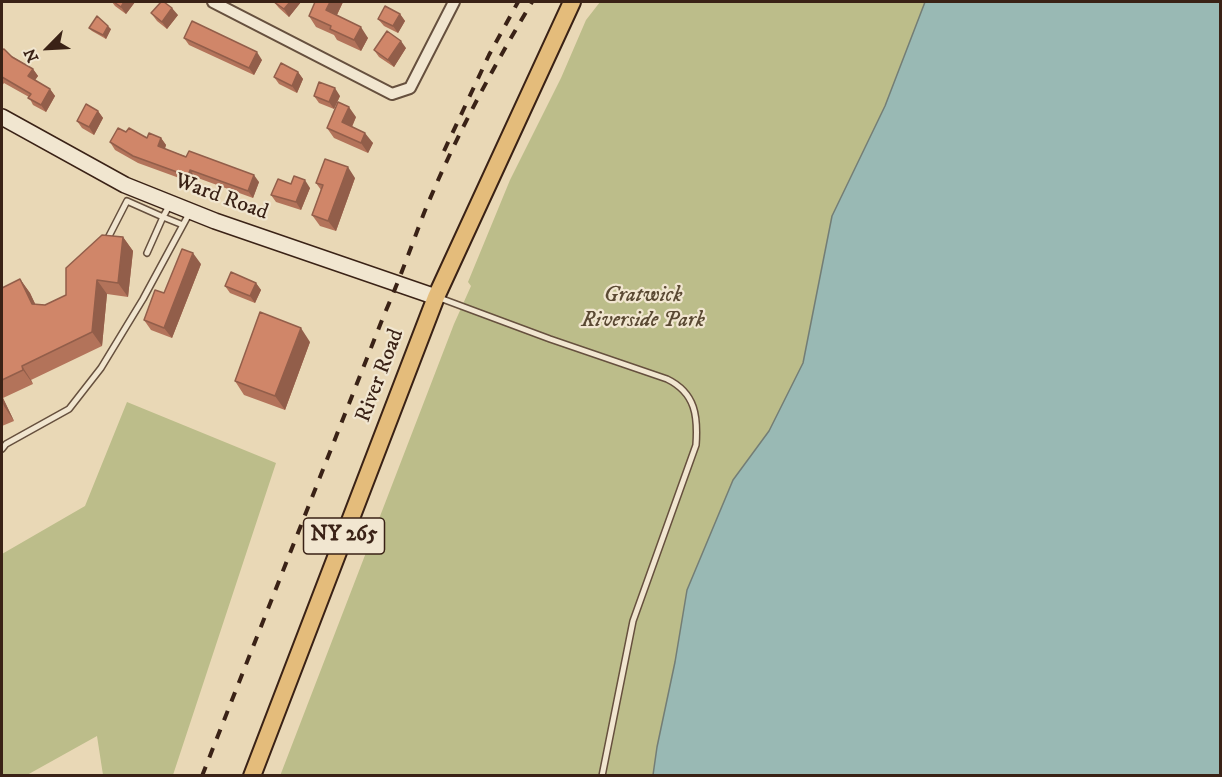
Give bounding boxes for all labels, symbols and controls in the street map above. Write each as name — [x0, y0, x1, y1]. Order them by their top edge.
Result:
north arrow — [18, 18, 78, 78]
text: N — [20, 45, 43, 65]
street label: Ward Road — [171, 169, 271, 227]
park label: Gratwick Riverside Park — [581, 283, 705, 334]
street label: River Road — [351, 326, 411, 426]
road number: NY 265 — [304, 518, 385, 554]

